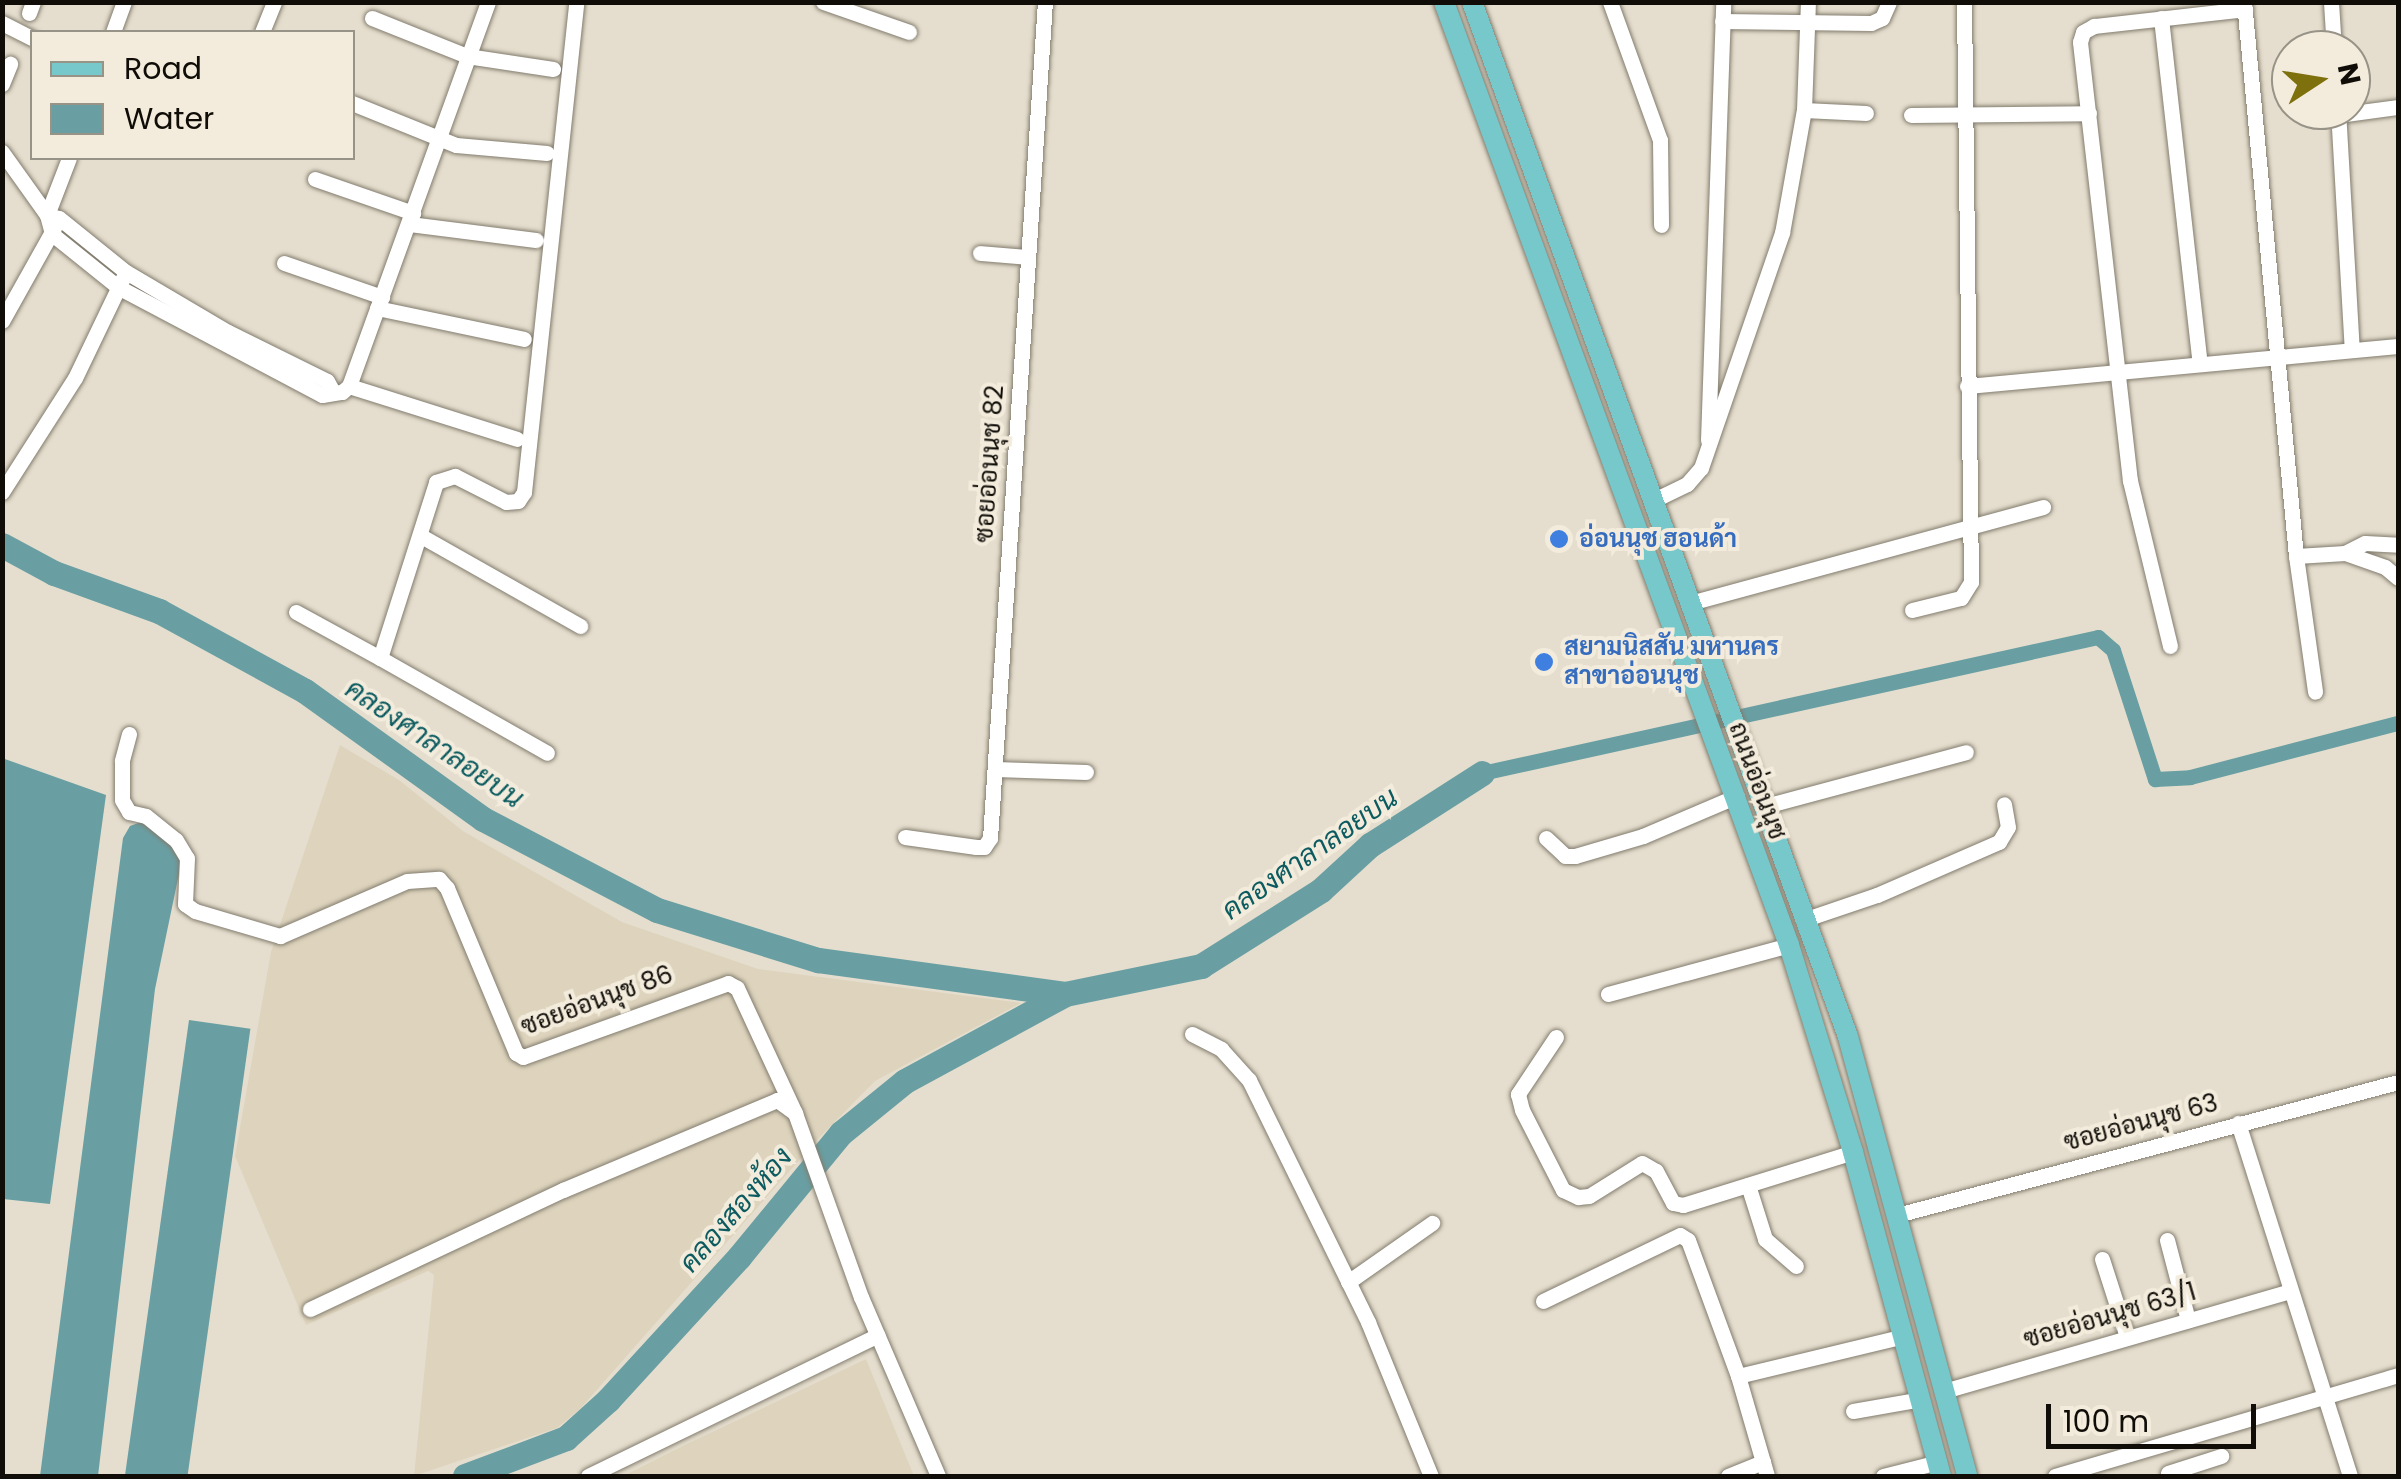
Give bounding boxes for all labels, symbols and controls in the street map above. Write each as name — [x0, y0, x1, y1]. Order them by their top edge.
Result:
legend — [30, 30, 355, 160]
north arrow — [2271, 30, 2371, 130]
text: Road — [124, 47, 202, 90]
text: N — [2328, 60, 2370, 88]
text: Water — [124, 97, 214, 140]
street label: ซอยอ่อนนุช 82 — [970, 384, 1010, 544]
place label: อ่อนนุช ฮอนด้า — [1579, 524, 1737, 554]
marker: อ่อนนุช ฮอนด้า — [1548, 528, 1570, 550]
place label: สยามนิสสัน มหานคร สาขาอ่อนนุช — [1564, 633, 1779, 692]
marker: สยามนิสสัน มหานคร สาขาอ่อนนุช — [1533, 651, 1555, 673]
water label: คลองศาลาลอยบน — [339, 672, 529, 816]
street label: ถนนอ่อนนุช — [1722, 718, 1792, 844]
water label: คลองศาลาลอยบน — [1216, 781, 1404, 927]
street label: ซอยอ่อนนุช 86 — [517, 960, 677, 1042]
street label: ซอยอ่อนนุช 63 — [2061, 1088, 2221, 1158]
water label: คลองสองห้อง — [673, 1141, 799, 1279]
street label: ซอยอ่อนนุช 63/1 — [2020, 1277, 2200, 1355]
scale bar — [2051, 1384, 2261, 1446]
text: 100 m — [2063, 1400, 2149, 1443]

